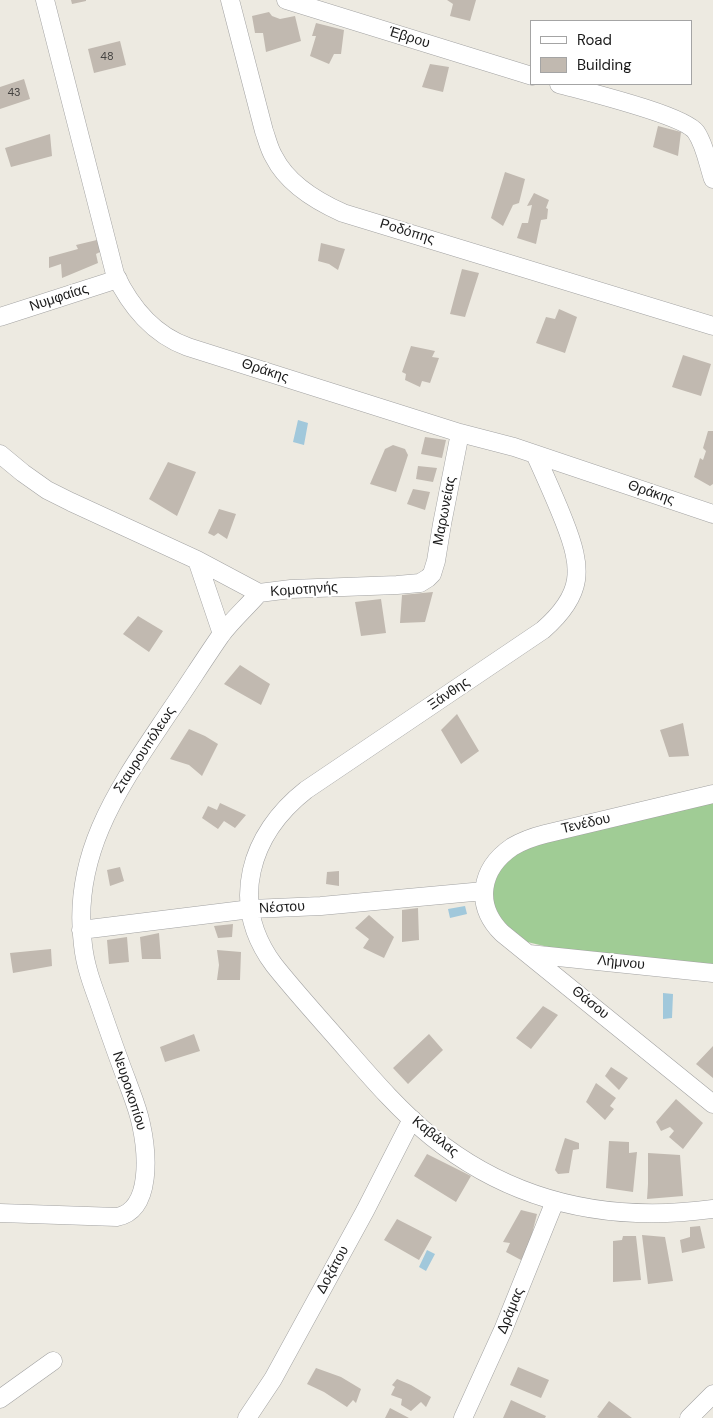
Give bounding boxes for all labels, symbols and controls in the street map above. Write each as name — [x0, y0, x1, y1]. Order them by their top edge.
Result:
legend — [530, 20, 693, 85]
street label: Έβρου — [386, 24, 432, 52]
text: Road — [577, 30, 612, 50]
house number: 48 — [100, 50, 114, 64]
text: Building — [577, 55, 632, 75]
house number: 43 — [7, 86, 21, 100]
street label: Ροδόπης — [378, 216, 436, 248]
street label: Νυμφαίας — [27, 281, 91, 315]
street label: Θράκης — [239, 356, 291, 386]
street label: Μαρωνείας — [430, 475, 460, 547]
street label: Θράκης — [625, 477, 677, 509]
street label: Κομοτηνής — [270, 579, 338, 601]
street label: Ξάνθης — [425, 674, 473, 714]
street label: Σταυρουπόλεως — [111, 704, 179, 796]
street label: Τενέδου — [560, 810, 612, 838]
street label: Νέστου — [259, 898, 305, 918]
street label: Λήμνου — [596, 952, 646, 974]
street label: Θάσου — [568, 983, 612, 1023]
street label: Νευροκοπίου — [108, 1049, 150, 1133]
street label: Καβάλας — [408, 1113, 462, 1161]
street label: Δοξάτου — [313, 1243, 353, 1297]
street label: Δράμας — [494, 1285, 528, 1337]

